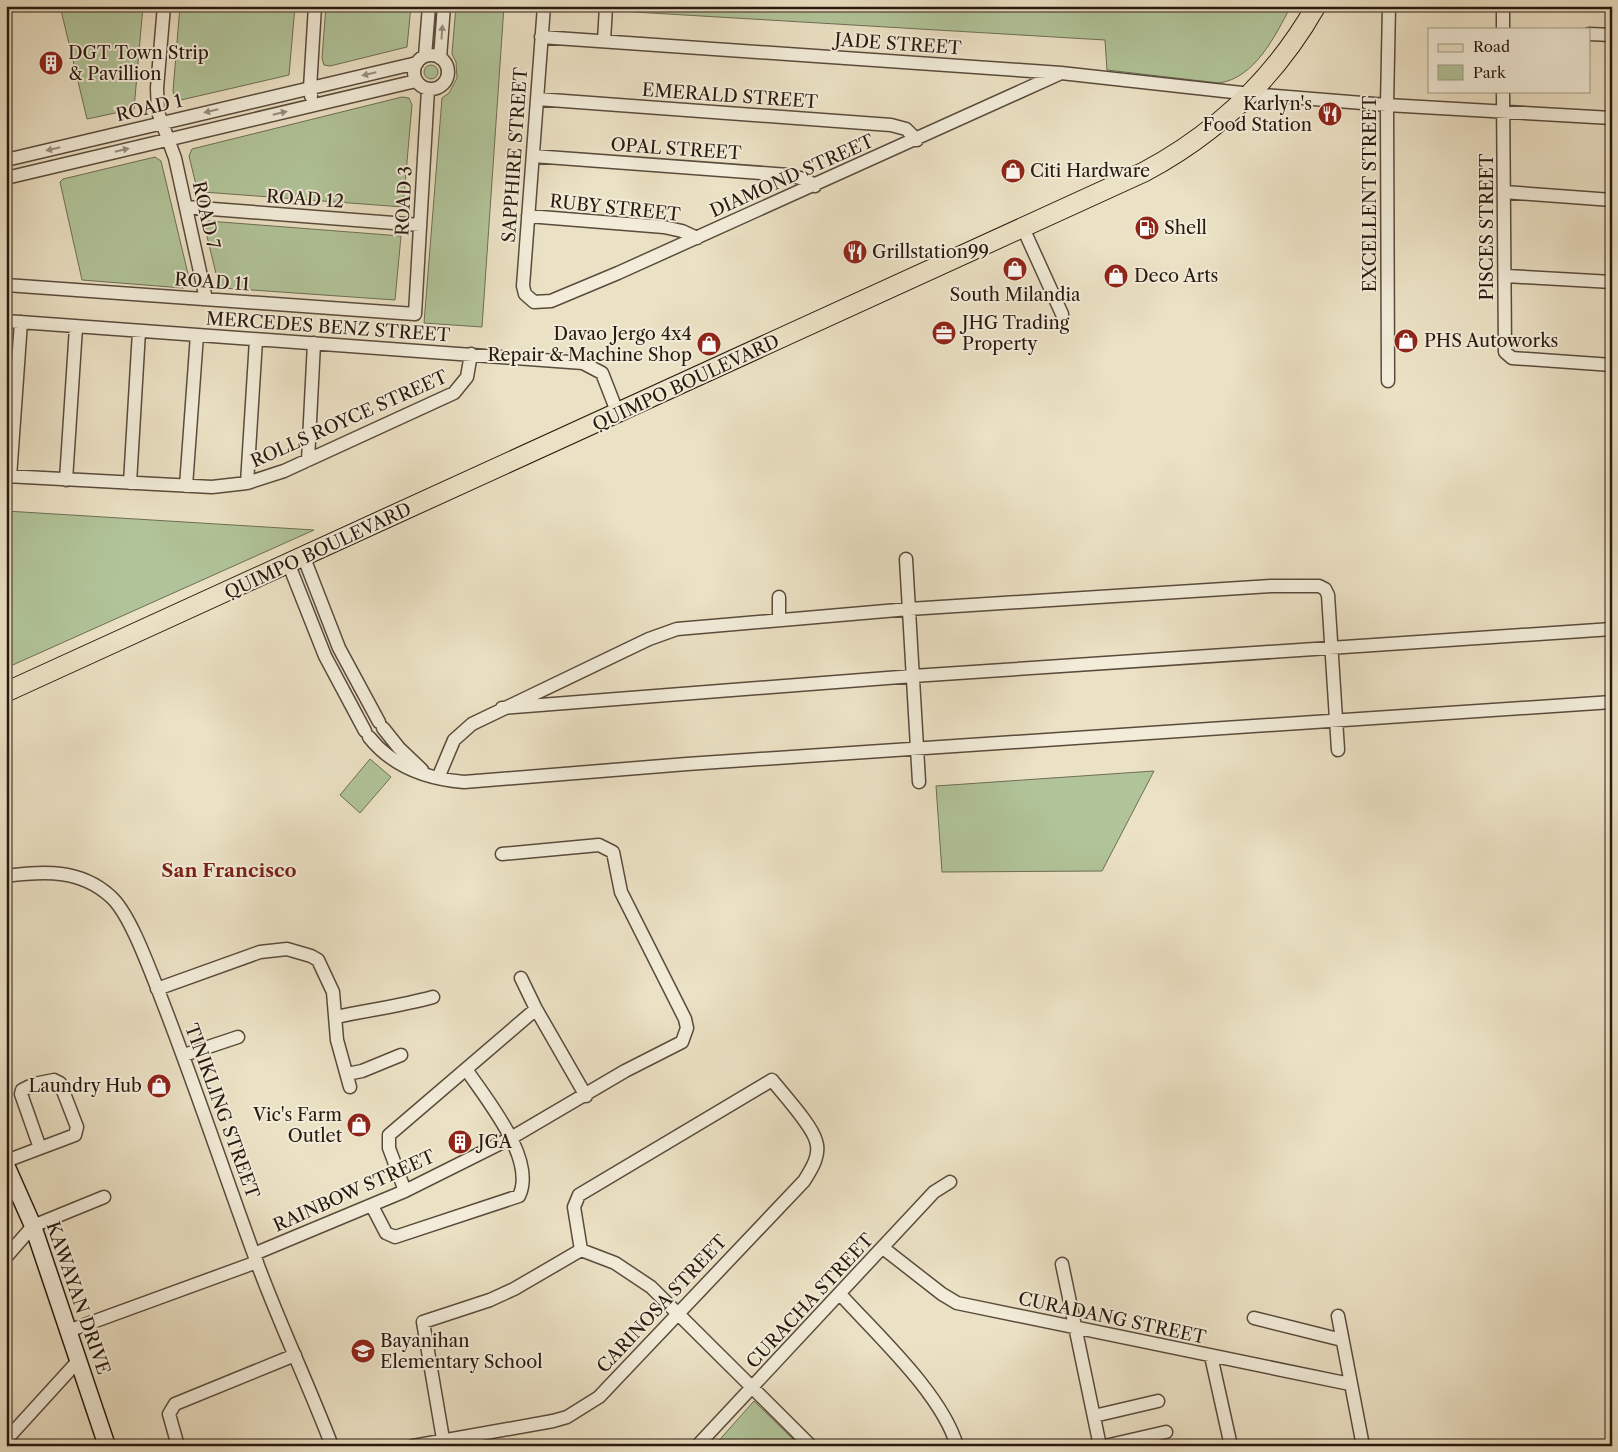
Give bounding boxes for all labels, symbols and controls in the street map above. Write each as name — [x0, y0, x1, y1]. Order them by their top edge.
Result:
one-way arrow — [439, 24, 447, 40]
street label: JADE STREET — [831, 28, 963, 59]
legend — [1428, 28, 1590, 92]
text: Road — [1473, 37, 1510, 56]
place label: DGT Town Strip & Pavillion — [68, 42, 209, 85]
building icon: DGT Town Strip & Pavillion — [38, 50, 64, 76]
text: Park — [1473, 63, 1507, 82]
street label: SAPPHIRE STREET — [498, 66, 532, 243]
one-way arrow — [362, 70, 377, 78]
street label: EMERALD STREET — [641, 79, 819, 113]
street label: ROAD 1 — [114, 90, 185, 126]
place label: Karlyn's Food Station — [1202, 93, 1312, 136]
street label: EXCELLENT STREET — [1359, 95, 1381, 292]
restaurant icon: Karlyn's Food Station — [1317, 101, 1343, 127]
one-way arrow — [204, 107, 219, 115]
one-way arrow — [272, 109, 287, 117]
street label: DIAMOND STREET — [707, 130, 878, 222]
street label: OPAL STREET — [610, 133, 743, 165]
one-way arrow — [46, 145, 61, 153]
one-way arrow — [114, 146, 129, 154]
street label: PISCES STREET — [1476, 153, 1498, 300]
shop icon: Citi Hardware — [1000, 158, 1026, 184]
place label: Citi Hardware — [1030, 160, 1150, 182]
street label: ROAD 3 — [391, 165, 417, 237]
street label: ROAD 7 — [188, 179, 225, 251]
street label: ROAD 12 — [265, 185, 345, 213]
street label: RUBY STREET — [548, 190, 682, 226]
fuel station icon: Shell — [1134, 215, 1160, 241]
place label: Shell — [1164, 217, 1207, 239]
restaurant icon: Grillstation99 — [842, 239, 868, 265]
place label: Grillstation99 — [872, 241, 989, 263]
shop icon: South Milandia — [1002, 256, 1028, 282]
shop icon: Deco Arts — [1103, 263, 1129, 289]
place label: Deco Arts — [1134, 265, 1218, 287]
street label: ROAD 11 — [174, 268, 251, 296]
place label: South Milandia — [949, 284, 1081, 306]
street label: MERCEDES BENZ STREET — [205, 307, 451, 347]
place label: JHG Trading Property — [959, 312, 1070, 355]
office icon: JHG Trading Property — [931, 320, 957, 346]
place label: Davao Jergo 4x4 Repair & Machine Shop — [487, 323, 692, 366]
shop icon: PHS Autoworks — [1393, 328, 1419, 354]
street label: QUIMPO BOULEVARD — [589, 330, 783, 436]
place label: PHS Autoworks — [1424, 330, 1558, 352]
shop icon: Davao Jergo 4x4 Repair & Machine Shop — [696, 331, 722, 357]
street label: ROLLS ROYCE STREET — [247, 365, 451, 472]
street label: QUIMPO BOULEVARD — [221, 498, 415, 604]
district label: San Francisco — [161, 859, 297, 882]
street label: TINIKLING STREET — [180, 1021, 264, 1202]
shop icon: Laundry Hub — [146, 1073, 172, 1099]
place label: Laundry Hub — [28, 1075, 142, 1097]
place label: Vic's Farm Outlet — [252, 1104, 343, 1147]
shop icon: Vic's Farm Outlet — [346, 1112, 372, 1138]
building icon: JGA — [447, 1129, 473, 1155]
place label: JGA — [475, 1131, 513, 1153]
street label: RAINBOW STREET — [270, 1145, 439, 1237]
street label: KAWAYAN DRIVE — [41, 1219, 115, 1377]
street label: CURACHA STREET — [742, 1229, 878, 1373]
street label: CARINOSA STREET — [592, 1230, 732, 1377]
street label: CURADANG STREET — [1016, 1287, 1208, 1349]
place label: Bayanihan Elementary School — [380, 1330, 543, 1373]
school or university icon: Bayanihan Elementary School — [350, 1338, 376, 1364]

